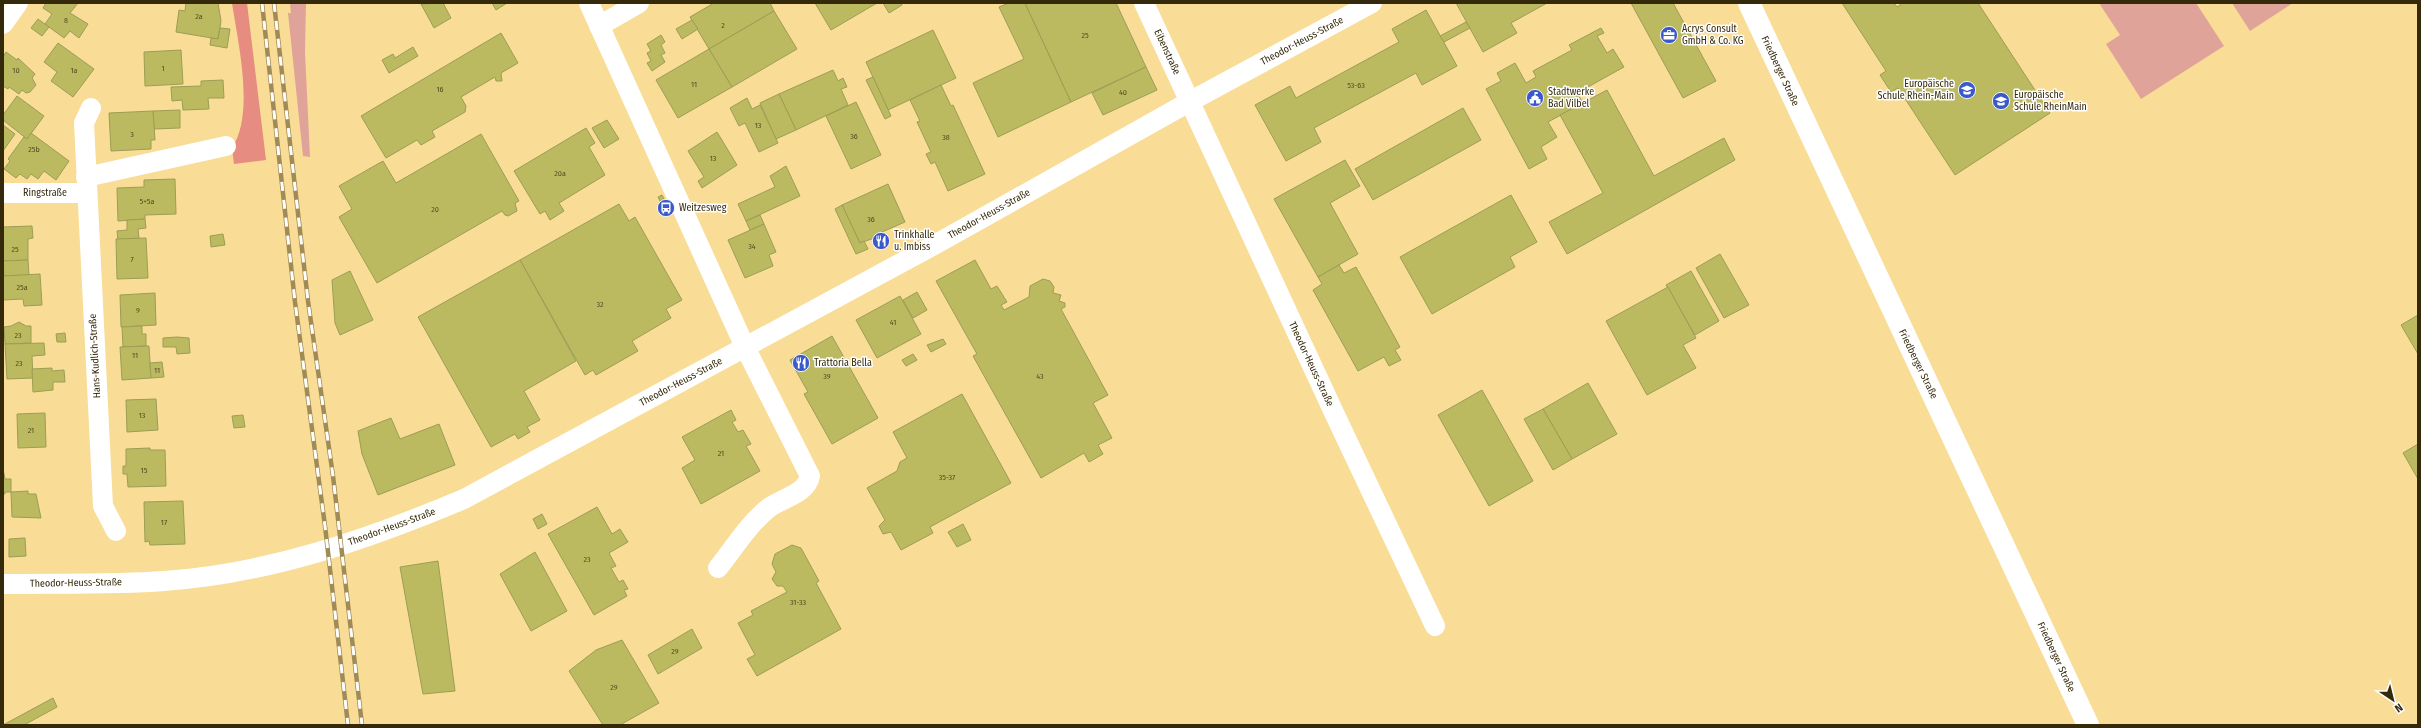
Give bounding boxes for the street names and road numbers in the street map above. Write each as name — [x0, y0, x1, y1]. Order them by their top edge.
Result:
street label: Theodor-Heuss-Straße — [1259, 14, 1345, 68]
street label: Eibenstraße — [1151, 27, 1183, 77]
street label: Friedberger Straße — [1759, 34, 1801, 108]
street label: Theodor-Heuss-Straße — [946, 186, 1032, 242]
street label: Ringstraße — [23, 187, 67, 199]
street label: Hans-Kudlich-Straße — [87, 313, 103, 398]
street label: Theodor-Heuss-Straße — [1286, 320, 1336, 408]
street label: Friedberger Straße — [1896, 327, 1940, 401]
street label: Theodor-Heuss-Straße — [638, 355, 724, 409]
street label: Theodor-Heuss-Straße — [347, 506, 437, 548]
street label: Theodor-Heuss-Straße — [30, 576, 122, 590]
street label: Friedberger Straße — [2035, 620, 2077, 694]

